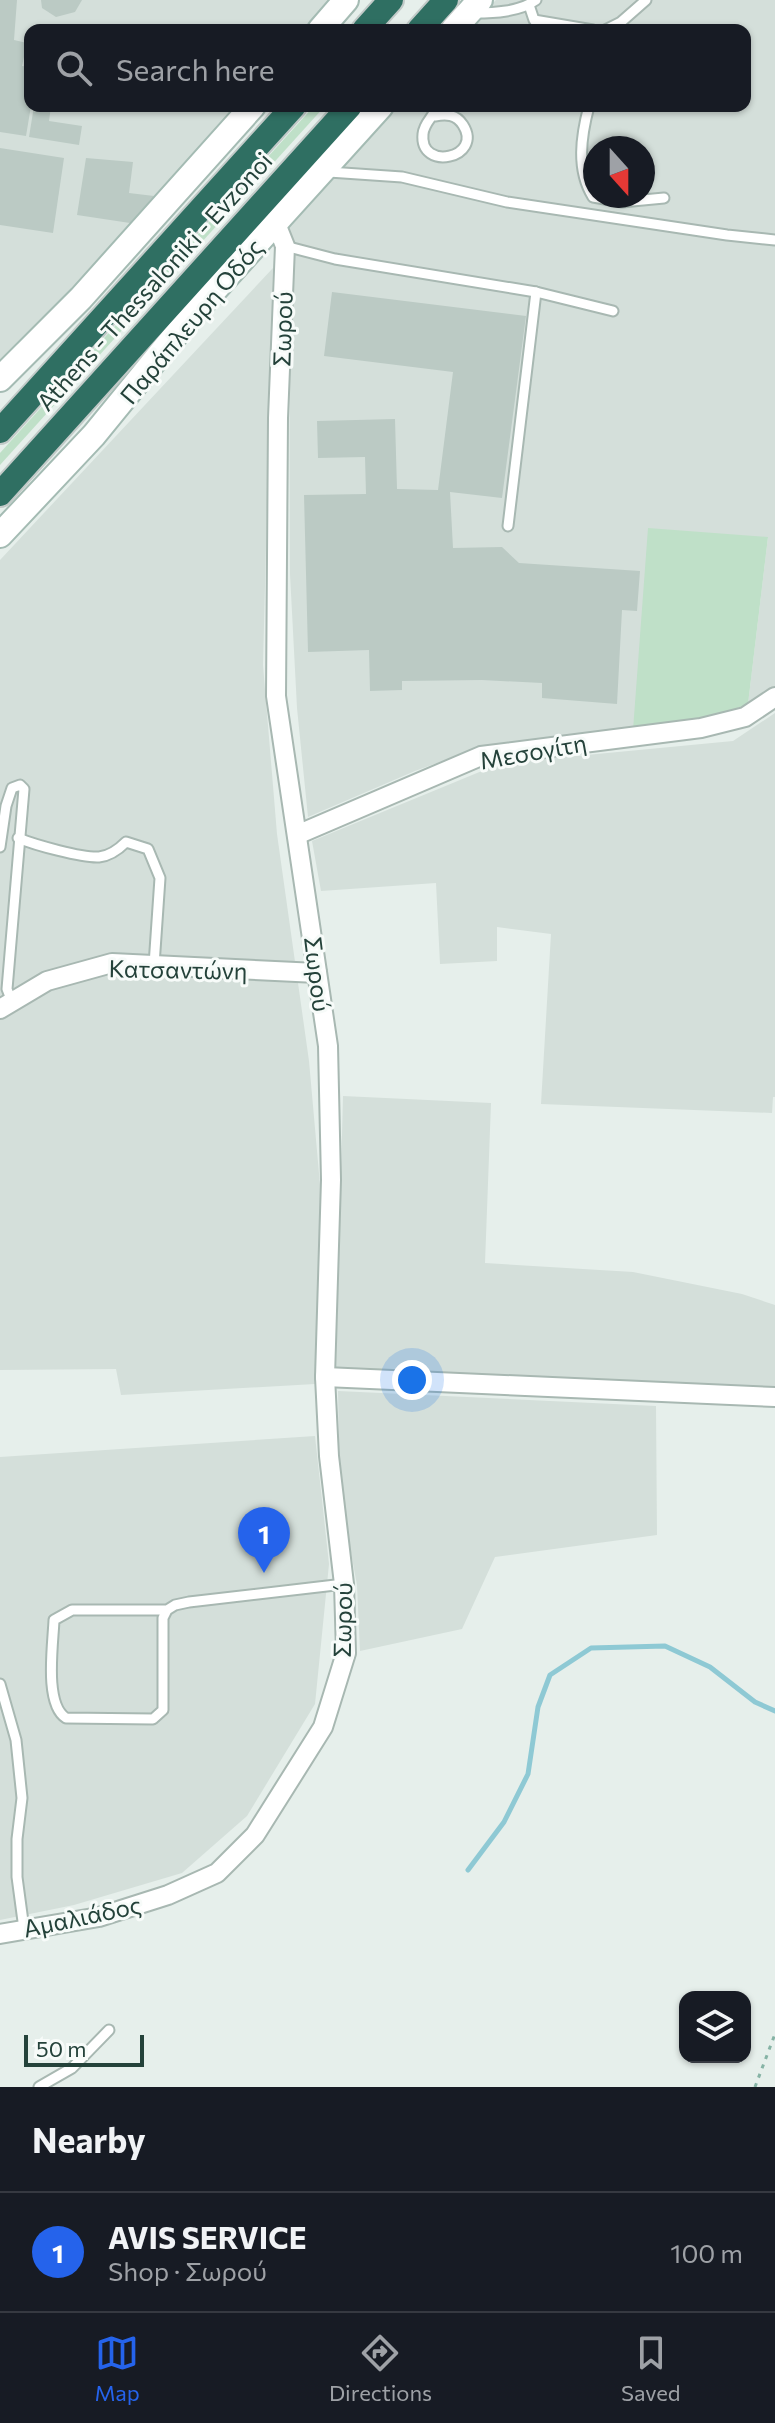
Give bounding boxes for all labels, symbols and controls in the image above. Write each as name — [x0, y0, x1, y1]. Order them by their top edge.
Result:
search box — [24, 24, 751, 112]
icon: search — [52, 46, 96, 90]
text: Search here — [116, 50, 275, 87]
north arrow — [583, 136, 655, 208]
street label: Athens - Thessaloniki - Evzonoi — [30, 146, 278, 416]
street label: Παράπλευρη Οδός — [113, 232, 269, 410]
street label: Σωρού — [266, 291, 298, 367]
street label: Μεσογίτη — [477, 727, 589, 775]
street label: Σωρού — [299, 935, 337, 1013]
street label: Κατσαντώνη — [108, 953, 248, 985]
your location — [392, 1360, 432, 1400]
pin: 1 — [238, 1507, 290, 1573]
street label: Σωρού — [327, 1582, 357, 1658]
street label: Αμαλιάδος — [20, 1889, 144, 1943]
map controls — [679, 1991, 751, 2063]
button: layers — [679, 1991, 751, 2063]
scale bar — [24, 2031, 144, 2067]
text: 50 m — [36, 2035, 86, 2062]
text: Nearby — [32, 2118, 146, 2160]
text: AVIS SERVICE — [108, 2218, 307, 2255]
text: 1 — [52, 2237, 64, 2268]
text: 100 m — [670, 2237, 743, 2268]
text: Shop · Σωρού — [108, 2255, 267, 2286]
tab: Map — [95, 2331, 140, 2406]
tab: Directions — [329, 2331, 432, 2406]
tab: Saved — [621, 2331, 680, 2406]

